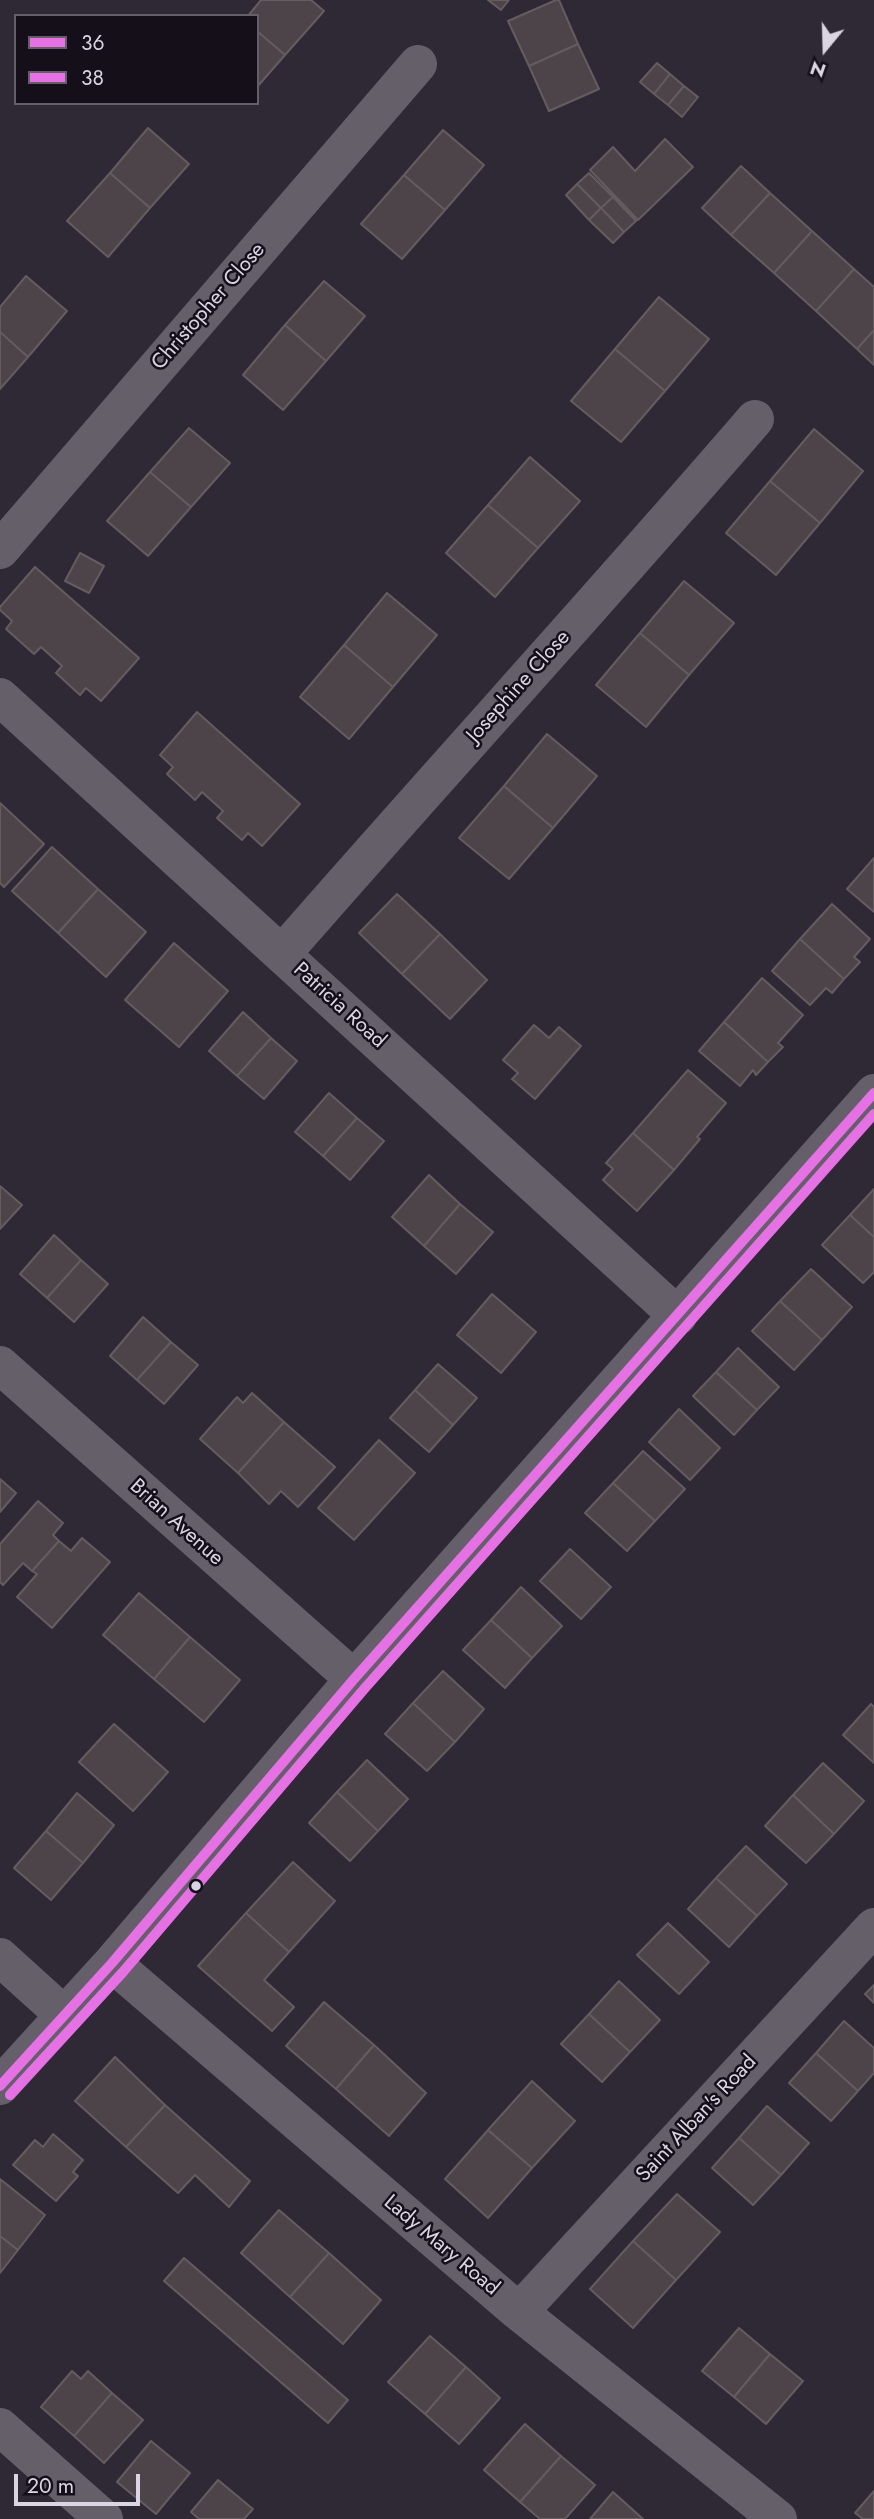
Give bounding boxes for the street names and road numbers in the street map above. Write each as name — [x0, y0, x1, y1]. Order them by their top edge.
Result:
street label: Christopher Close — [147, 238, 271, 376]
street label: Josephine Close — [462, 626, 576, 748]
street label: Patricia Road — [288, 958, 390, 1054]
street label: Brian Avenue — [124, 1474, 228, 1572]
street label: Saint Alban's Road — [632, 2050, 762, 2188]
street label: Lady Mary Road — [378, 2190, 504, 2302]

